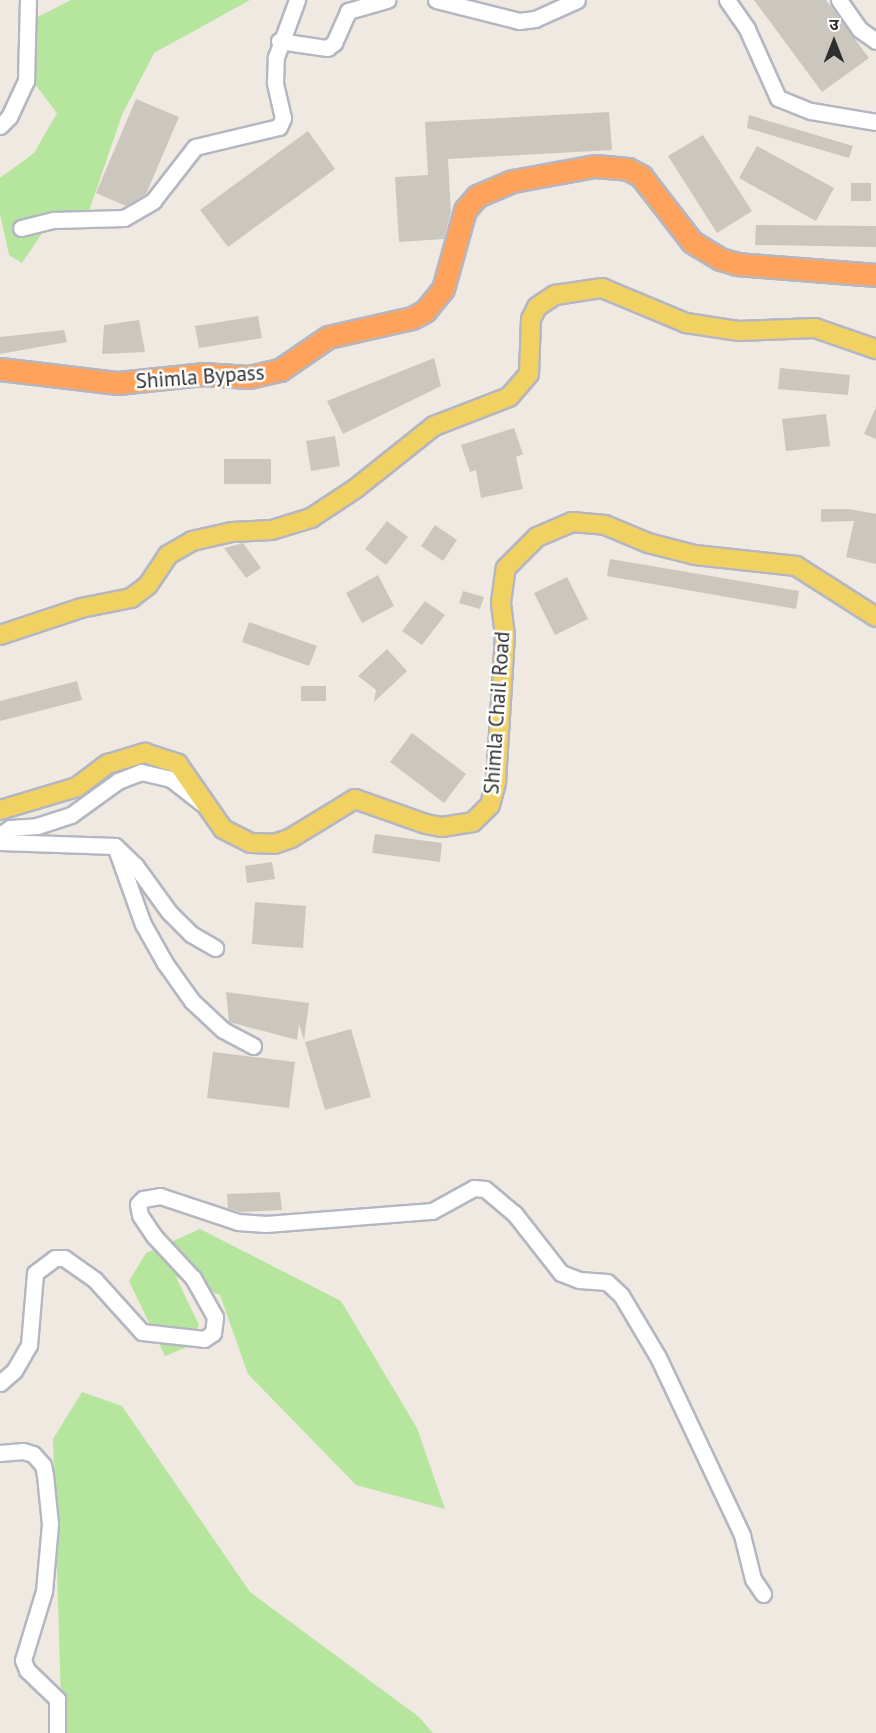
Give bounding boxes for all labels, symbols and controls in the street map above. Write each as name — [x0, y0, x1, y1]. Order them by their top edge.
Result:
north arrow — [804, 12, 864, 72]
text: उ — [829, 14, 839, 34]
street label: Shimla Bypass — [135, 360, 265, 394]
street label: Shimla Chail Road — [479, 631, 515, 795]

